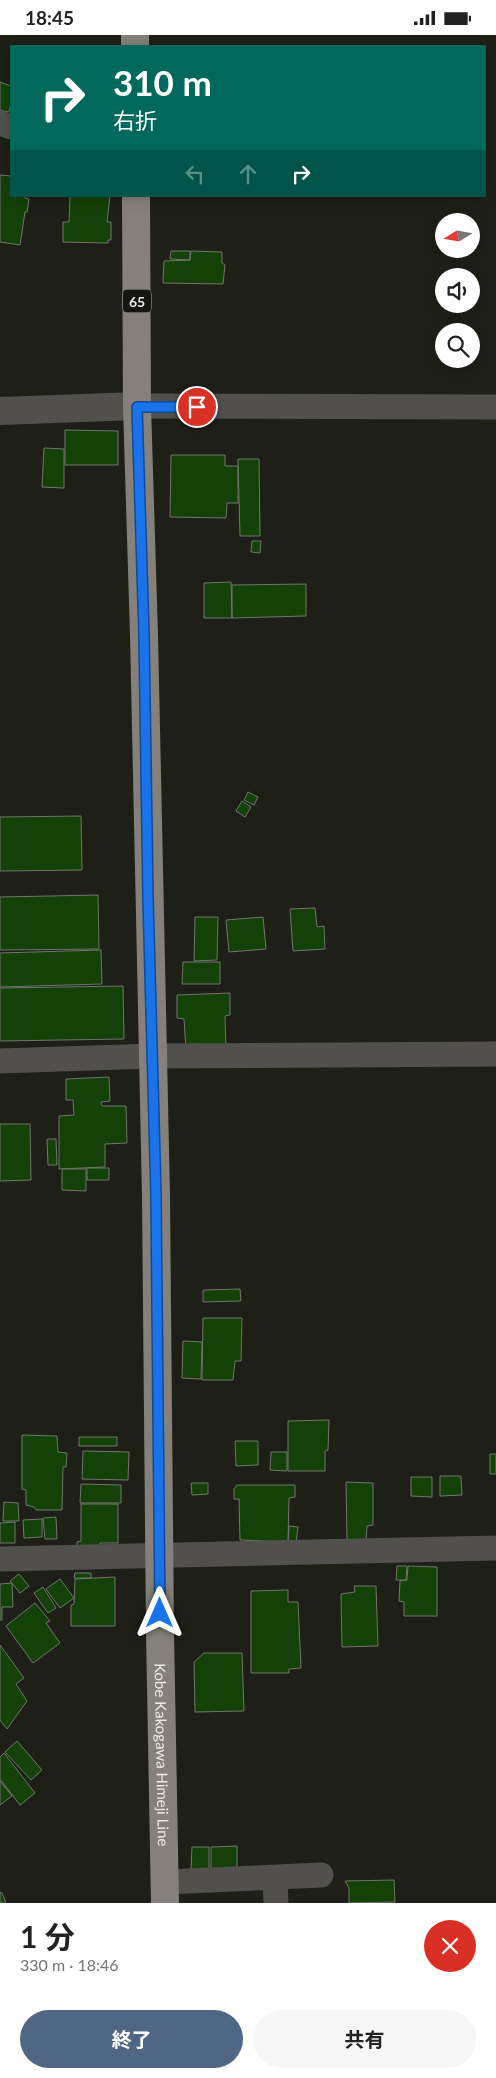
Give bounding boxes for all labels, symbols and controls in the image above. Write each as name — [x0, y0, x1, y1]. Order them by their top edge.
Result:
text: 18:45 — [25, 6, 74, 29]
text: 310 m — [113, 61, 212, 103]
icon: right — [30, 65, 95, 130]
text: 右折 — [113, 107, 157, 134]
icon: left — [181, 160, 209, 188]
icon: ahead — [234, 160, 262, 188]
icon: right — [287, 160, 315, 188]
north arrow — [435, 213, 480, 257]
map controls — [435, 213, 480, 368]
button: sound — [435, 268, 480, 313]
road number: 65 — [123, 290, 151, 313]
button: search — [435, 323, 480, 368]
pin — [176, 386, 218, 428]
icon: arrive — [183, 393, 211, 421]
position arrow — [133, 1586, 185, 1638]
street label: Kobe Kakogawa Himeji Line — [152, 1663, 173, 1847]
text: 1 分 — [20, 1918, 75, 1954]
button: close — [424, 1920, 476, 1972]
text: 330 m · 18:46 — [20, 1955, 119, 1974]
button: 終了 — [20, 2010, 243, 2068]
button: 共有 — [253, 2010, 476, 2068]

